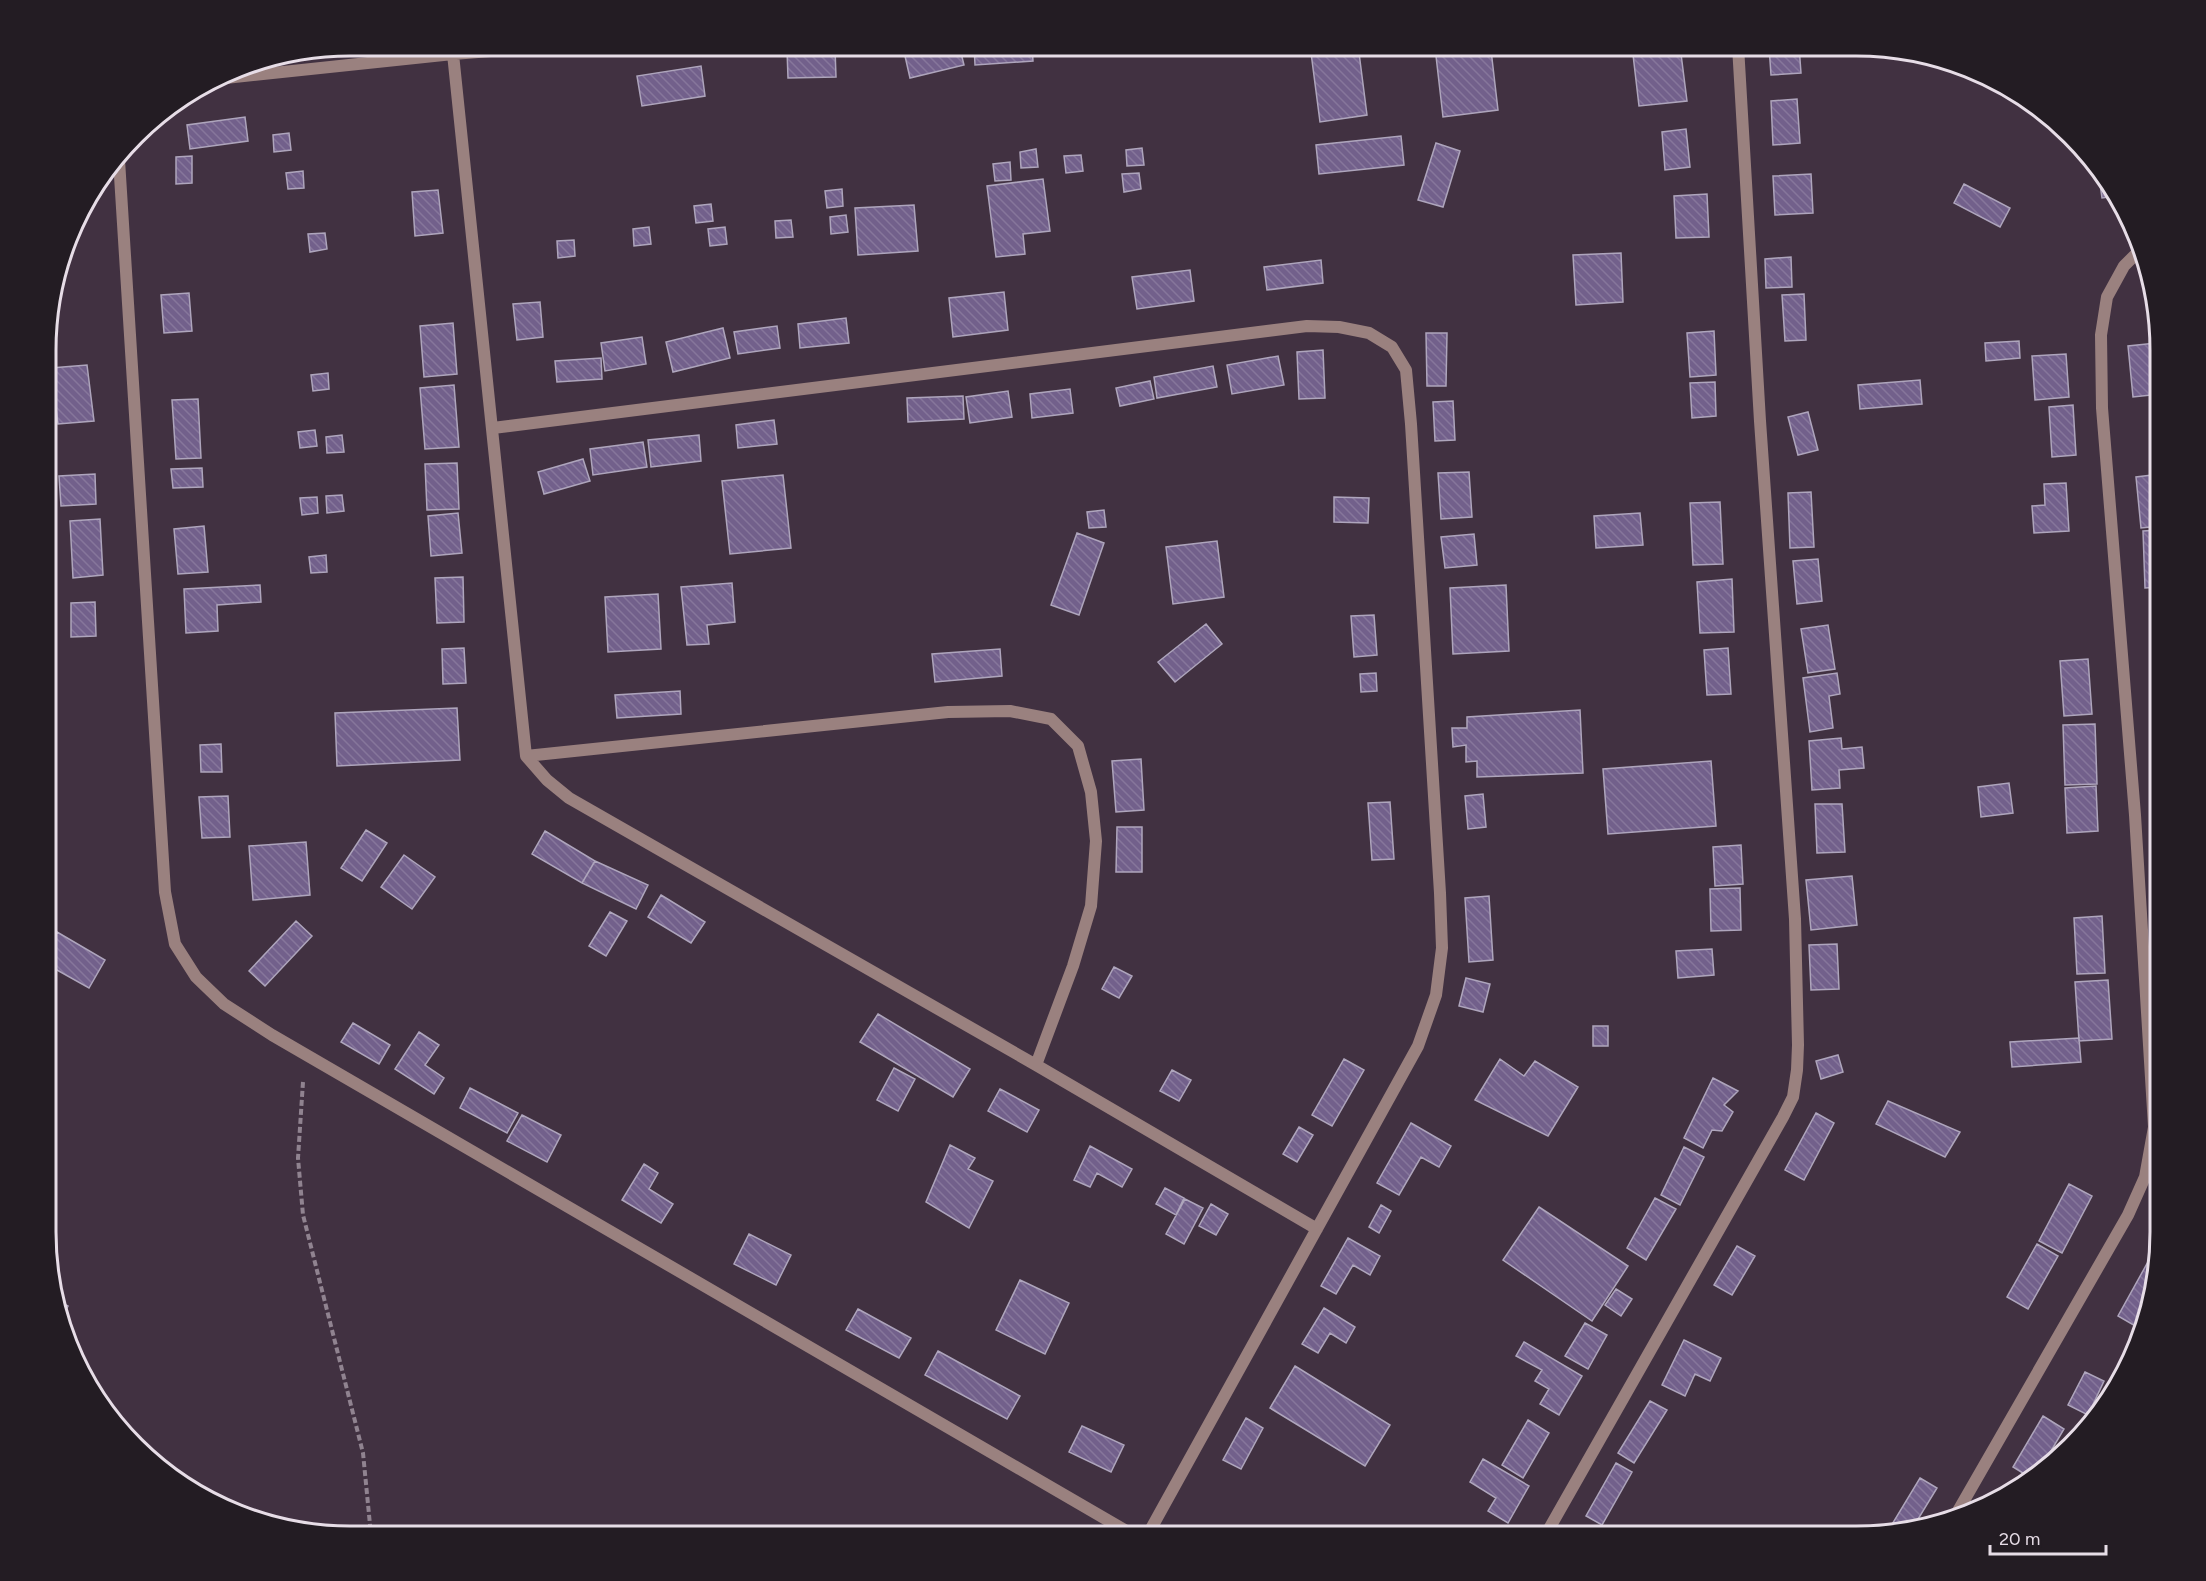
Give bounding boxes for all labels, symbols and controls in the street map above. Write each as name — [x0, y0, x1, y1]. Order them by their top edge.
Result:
scale bar — [1990, 1518, 2106, 1556]
text: 20 m — [1999, 1528, 2040, 1550]

